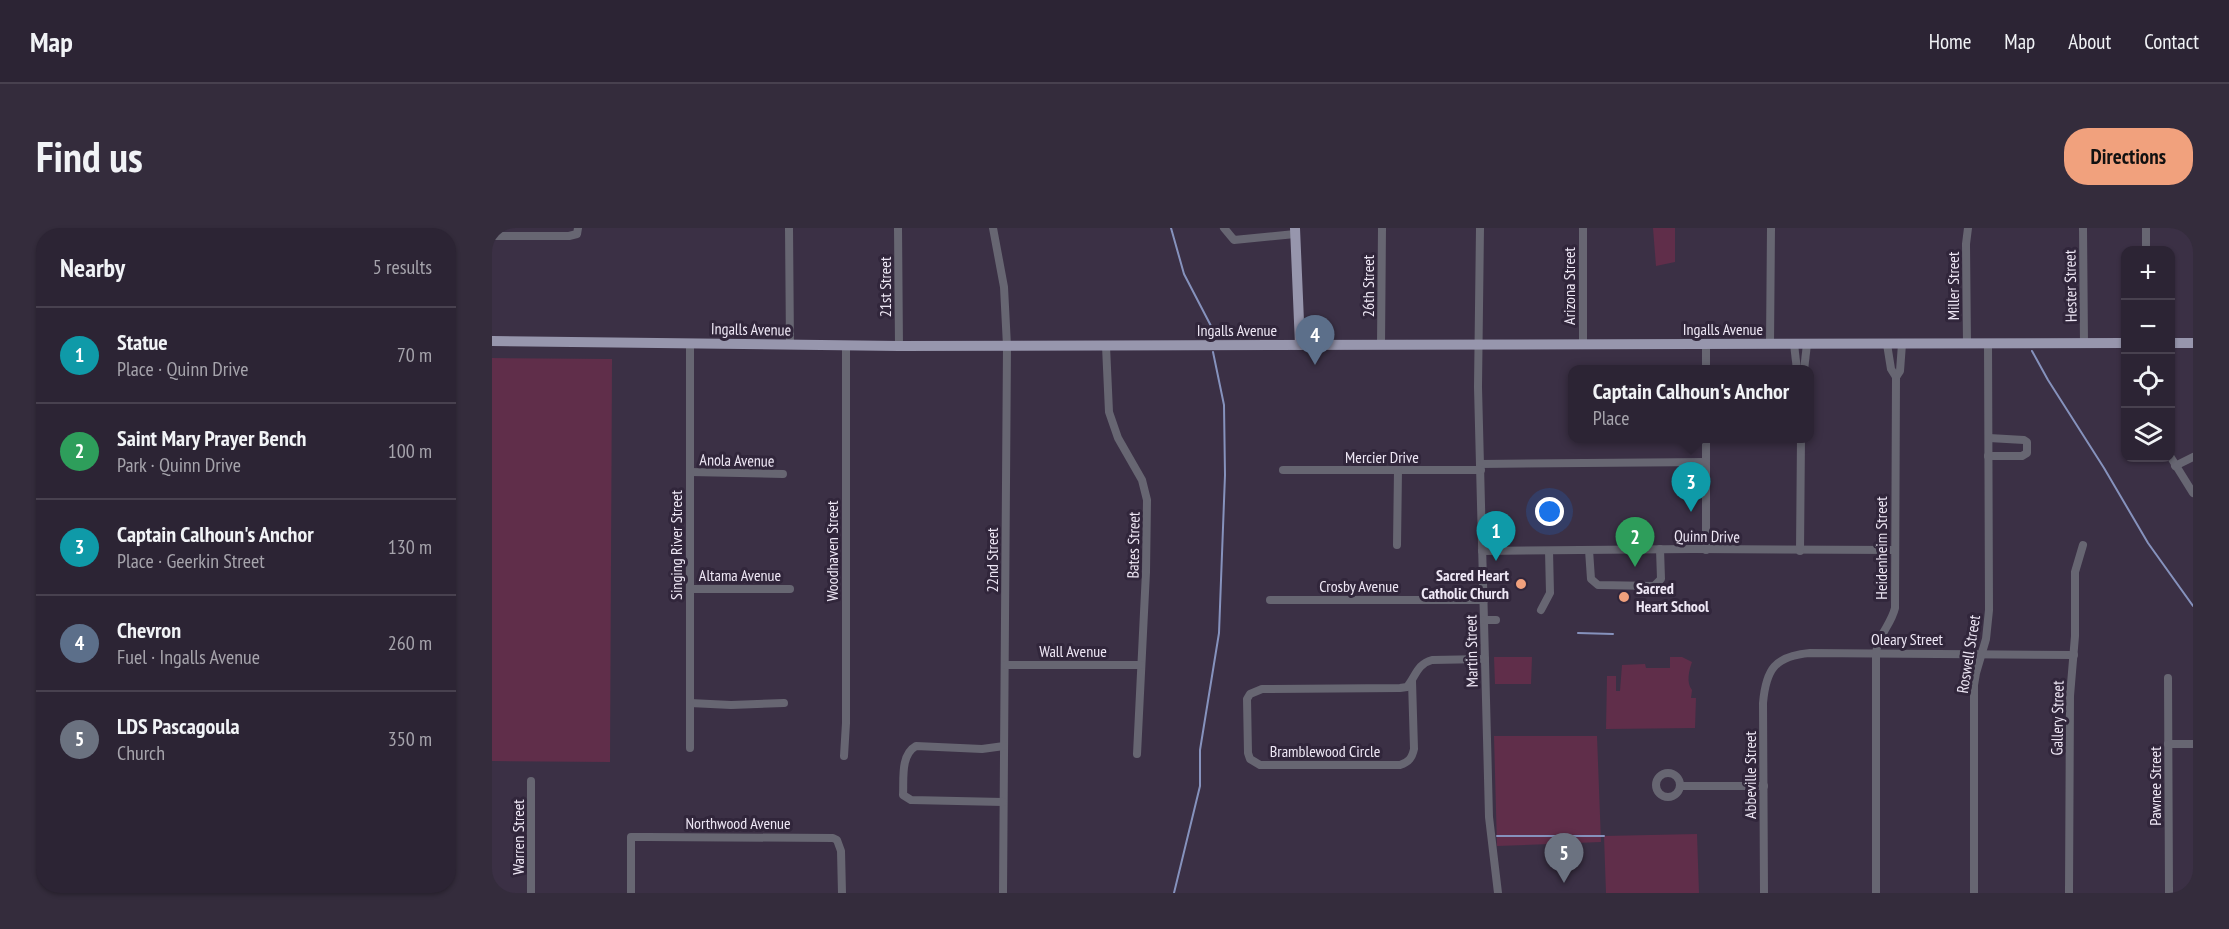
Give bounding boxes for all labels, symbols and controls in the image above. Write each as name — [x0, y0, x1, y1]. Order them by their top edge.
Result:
text: Map — [30, 23, 73, 60]
text: Home — [1929, 28, 1971, 55]
text: Map — [2004, 28, 2035, 55]
text: About — [2068, 28, 2111, 55]
text: Contact — [2144, 28, 2199, 55]
button: Directions — [2064, 128, 2193, 185]
text: Find us — [36, 129, 143, 184]
street label: Arizona Street — [1559, 246, 1579, 325]
map controls — [2121, 246, 2175, 462]
button: + — [2121, 246, 2175, 300]
street label: Hester Street — [2059, 249, 2081, 322]
text: Nearby — [60, 251, 125, 284]
street label: Miller Street — [1943, 251, 1963, 320]
text: 5 results — [373, 254, 432, 280]
street label: 26th Street — [1358, 254, 1378, 317]
street label: 21st Street — [875, 256, 895, 317]
button: − — [2121, 300, 2175, 354]
pin: 4 — [1296, 316, 1334, 365]
street label: Ingalls Avenue — [711, 318, 791, 340]
street label: Ingalls Avenue — [1683, 319, 1763, 339]
street label: Ingalls Avenue — [1197, 320, 1277, 340]
text: Statue — [117, 328, 168, 356]
text: 1 — [75, 342, 84, 368]
text: 70 m — [397, 342, 432, 368]
button: locate — [2121, 354, 2175, 408]
text: Place · Quinn Drive — [117, 356, 249, 382]
popup — [1568, 365, 1814, 443]
text: Captain Calhoun's Anchor — [1593, 377, 1789, 405]
text: Place — [1593, 405, 1629, 431]
button: layers — [2121, 408, 2175, 462]
text: Saint Mary Prayer Bench — [117, 424, 307, 452]
text: 2 — [75, 438, 84, 464]
text: 100 m — [388, 438, 432, 464]
street label: Mercier Drive — [1345, 447, 1419, 467]
street label: Anola Avenue — [699, 449, 775, 471]
text: Park · Quinn Drive — [117, 452, 241, 478]
pin: 3 — [1672, 462, 1710, 512]
street label: Singing River Street — [666, 489, 686, 600]
street label: Heidenheim Street — [1871, 496, 1891, 600]
your location — [1535, 497, 1564, 526]
street label: Woodhaven Street — [822, 500, 842, 601]
street label: Bates Street — [1122, 511, 1144, 579]
pin: 1 — [1476, 512, 1516, 561]
pin: 2 — [1616, 518, 1654, 567]
text: Captain Calhoun's Anchor — [117, 520, 314, 548]
street label: Quinn Drive — [1674, 525, 1740, 547]
street label: 22nd Street — [982, 527, 1002, 592]
text: 3 — [75, 534, 84, 560]
text: 130 m — [388, 534, 432, 560]
text: Place · Geerkin Street — [117, 548, 265, 574]
street label: Altama Avenue — [699, 565, 781, 585]
place label: Sacred Heart Catholic Church — [1421, 565, 1509, 603]
street label: Crosby Avenue — [1319, 576, 1399, 596]
marker: Sacred Heart Catholic Church — [1514, 577, 1528, 591]
place label: Sacred Heart School — [1636, 578, 1709, 616]
marker: Sacred Heart School — [1617, 590, 1631, 604]
street label: Roswell Street — [1952, 613, 1984, 695]
street label: Martin Street — [1460, 614, 1482, 688]
text: Chevron — [117, 616, 181, 644]
street label: Oleary Street — [1871, 629, 1944, 649]
text: 4 — [75, 630, 84, 656]
text: 260 m — [388, 630, 432, 656]
street label: Wall Avenue — [1039, 641, 1107, 661]
text: Fuel · Ingalls Avenue — [117, 644, 260, 670]
street label: Gallery Street — [2046, 680, 2068, 756]
text: LDS Pascagoula — [117, 712, 240, 740]
text: 5 — [75, 726, 84, 752]
text: 350 m — [388, 726, 432, 752]
street label: Abbeville Street — [1740, 730, 1760, 819]
text: Church — [117, 740, 165, 766]
street label: Bramblewood Circle — [1270, 741, 1380, 761]
street label: Pawnee Street — [2145, 746, 2165, 826]
street label: Warren Street — [508, 799, 528, 875]
street label: Northwood Avenue — [685, 813, 791, 833]
pin: 5 — [1544, 834, 1584, 883]

